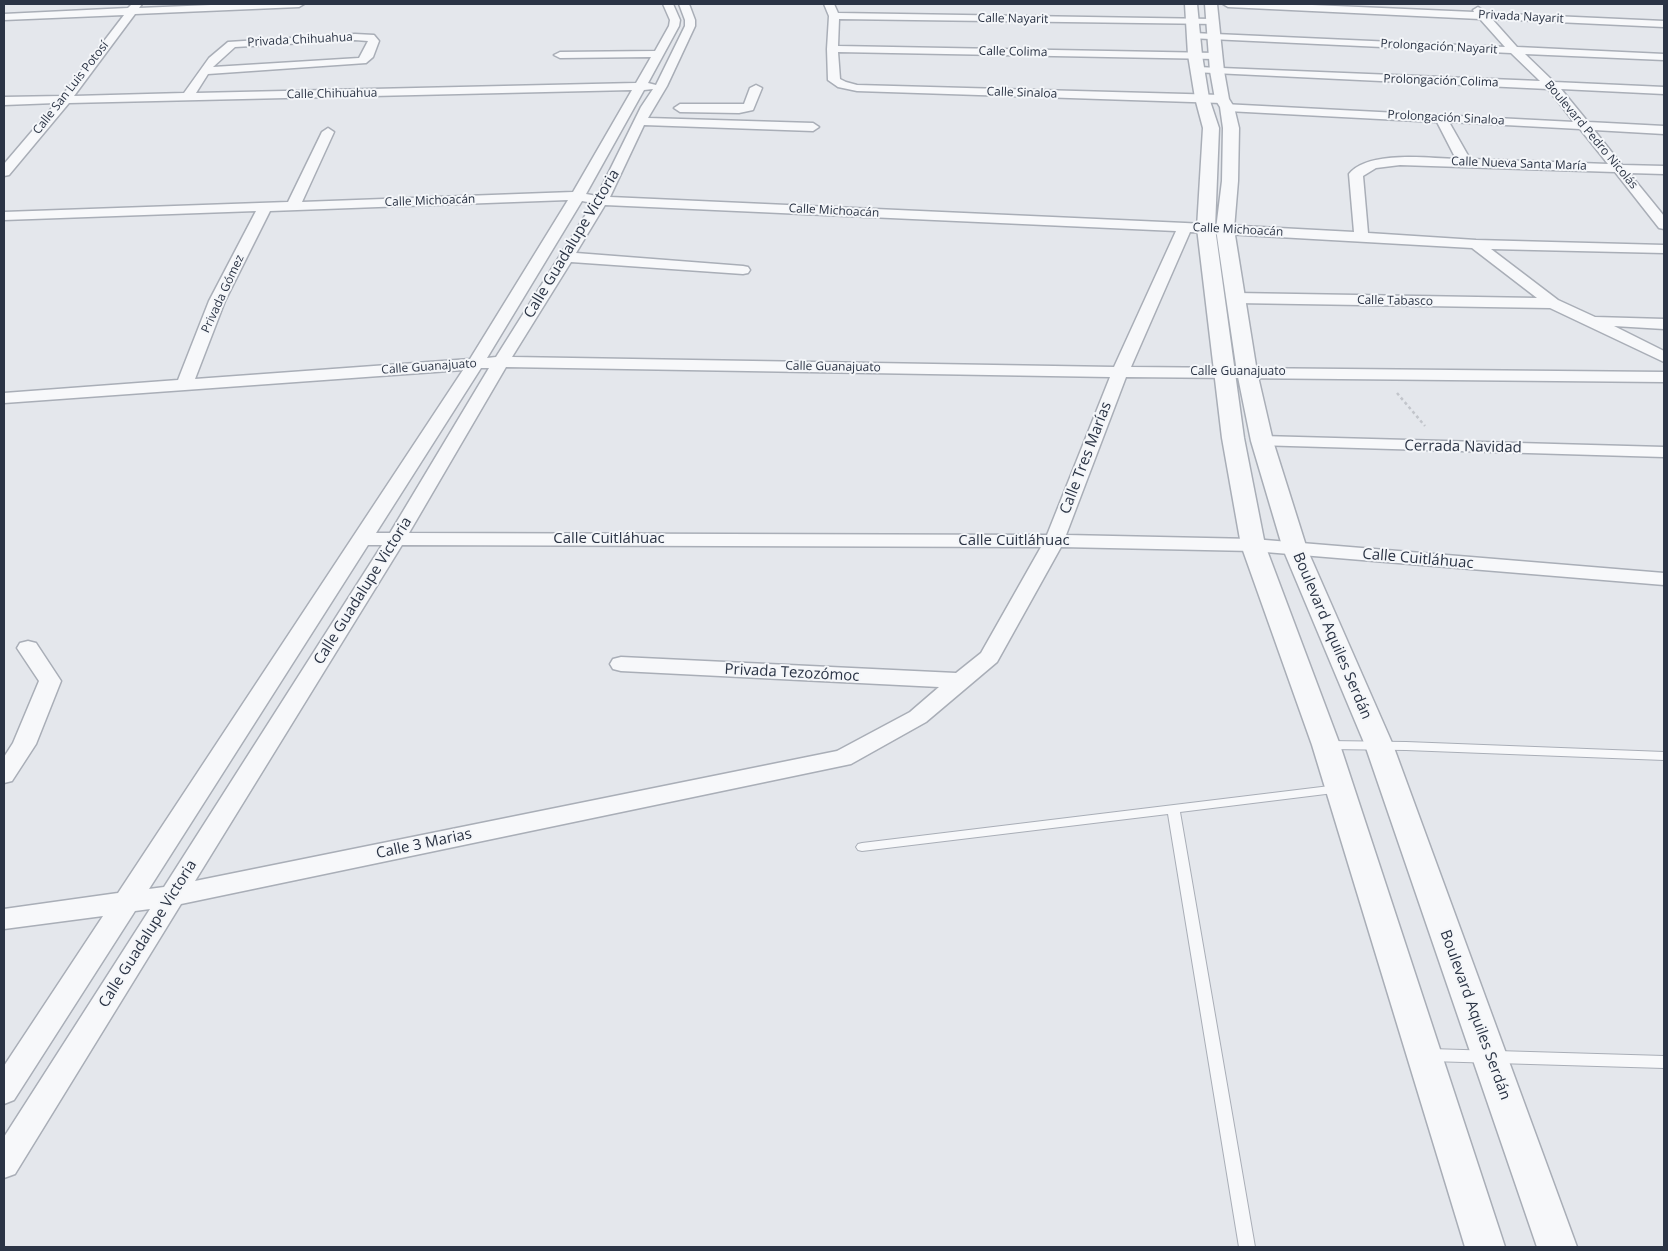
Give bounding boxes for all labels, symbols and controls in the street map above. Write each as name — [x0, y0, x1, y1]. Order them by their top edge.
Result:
street label: Privada Nayarit — [1478, 8, 1564, 26]
street label: Calle Nayarit — [978, 11, 1048, 27]
street label: Privada Chihuahua — [247, 30, 353, 50]
street label: Prolongación Nayarit — [1380, 37, 1498, 57]
street label: Calle San Luis Potosí — [30, 39, 112, 137]
street label: Calle Colima — [979, 44, 1047, 60]
street label: Prolongación Colima — [1383, 72, 1499, 90]
street label: Boulevard Pedro Nicolás — [1541, 78, 1641, 192]
street label: Calle Sinaloa — [986, 85, 1058, 101]
street label: Calle Chihuahua — [286, 86, 378, 102]
street label: Prolongación Sinaloa — [1387, 108, 1505, 128]
street label: Calle Nueva Santa María — [1451, 154, 1587, 174]
street label: Calle Guadalupe Victoria — [520, 166, 624, 322]
street label: Calle Michoacán — [384, 192, 476, 210]
street label: Calle Michoacán — [788, 201, 880, 221]
street label: Calle Michoacán — [1192, 220, 1284, 240]
street label: Privada Gómez — [199, 253, 247, 335]
street label: Calle Tabasco — [1357, 293, 1433, 309]
street label: Calle Guanajuato — [381, 356, 477, 378]
street label: Calle Guanajuato — [785, 359, 881, 375]
street label: Calle Guanajuato — [1190, 365, 1286, 379]
street label: Calle Tres Marías — [1056, 399, 1116, 517]
street label: Cerrada Navidad — [1404, 437, 1522, 457]
street label: Calle Guadalupe Victoria — [310, 514, 416, 668]
street label: Calle Cuitláhuac — [553, 530, 665, 548]
street label: Calle Cuitláhuac — [958, 532, 1070, 550]
street label: Calle Cuitláhuac — [1362, 545, 1474, 573]
street label: Boulevard Aquiles Serdán — [1289, 550, 1375, 722]
street label: Privada Tezozómoc — [724, 660, 860, 686]
street label: Calle 3 Marias — [375, 825, 473, 863]
street label: Calle Guadalupe Victoria — [95, 857, 201, 1011]
street label: Boulevard Aquiles Serdán — [1436, 928, 1514, 1102]

